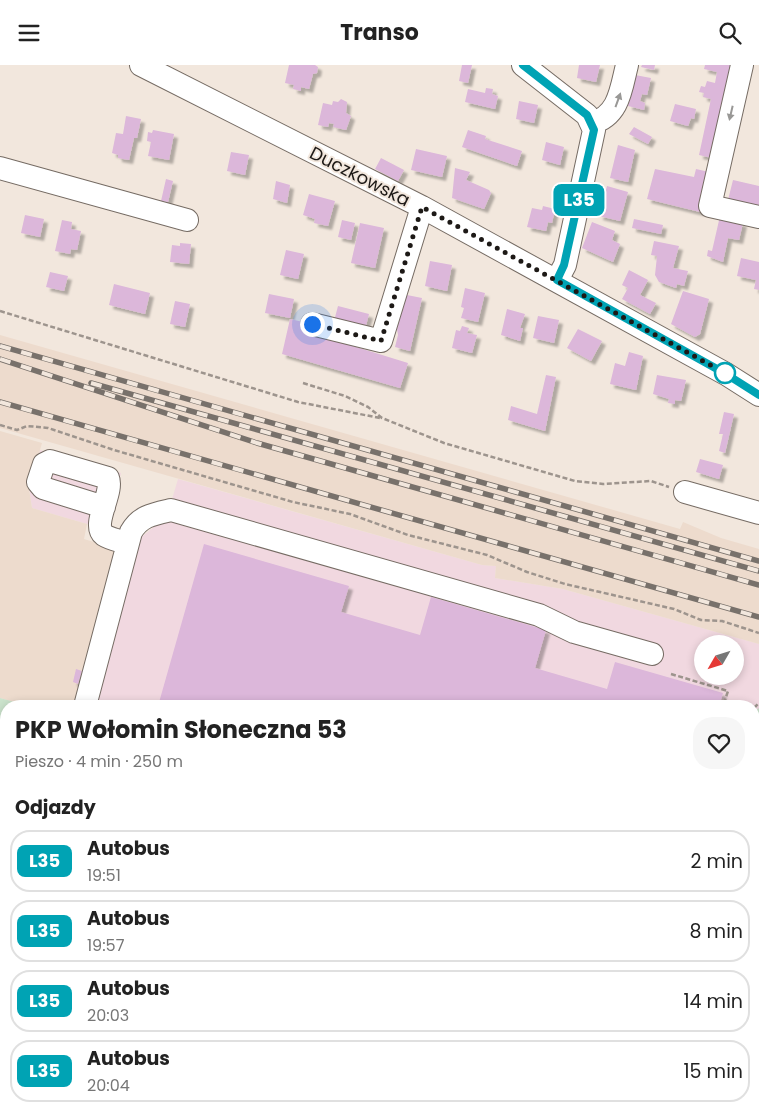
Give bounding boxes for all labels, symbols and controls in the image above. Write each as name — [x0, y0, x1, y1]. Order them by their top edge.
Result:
text: Transo — [340, 17, 419, 48]
icon: menu — [15, 19, 43, 47]
icon: search — [716, 19, 744, 47]
one-way arrow — [614, 92, 622, 107]
one-way arrow — [727, 105, 735, 120]
street label: Duczkowska — [305, 140, 415, 212]
line badge: L35 — [550, 184, 608, 216]
text: L35 — [563, 187, 595, 212]
your location — [300, 312, 325, 337]
unlabelled marker — [714, 362, 736, 384]
north arrow — [694, 635, 744, 685]
map controls — [694, 635, 744, 685]
text: PKP Wołomin Słoneczna 53 — [15, 713, 347, 746]
button: heart — [693, 717, 745, 769]
text: Pieszo · 4 min · 250 m — [15, 750, 183, 773]
text: Odjazdy — [15, 794, 96, 821]
text: Autobus — [87, 835, 170, 862]
text: L35 — [29, 848, 60, 873]
text: 2 min — [691, 848, 743, 875]
text: 19:51 — [87, 864, 121, 887]
text: Autobus — [87, 905, 170, 932]
text: L35 — [29, 918, 60, 943]
text: 8 min — [690, 918, 743, 945]
text: 19:57 — [87, 934, 124, 957]
text: Autobus — [87, 975, 170, 1002]
text: L35 — [29, 988, 60, 1013]
text: 14 min — [683, 988, 743, 1015]
text: 20:03 — [87, 1004, 129, 1027]
text: Autobus — [87, 1045, 170, 1072]
text: L35 — [29, 1058, 60, 1083]
text: 15 min — [684, 1058, 743, 1085]
text: 20:04 — [87, 1074, 130, 1097]

